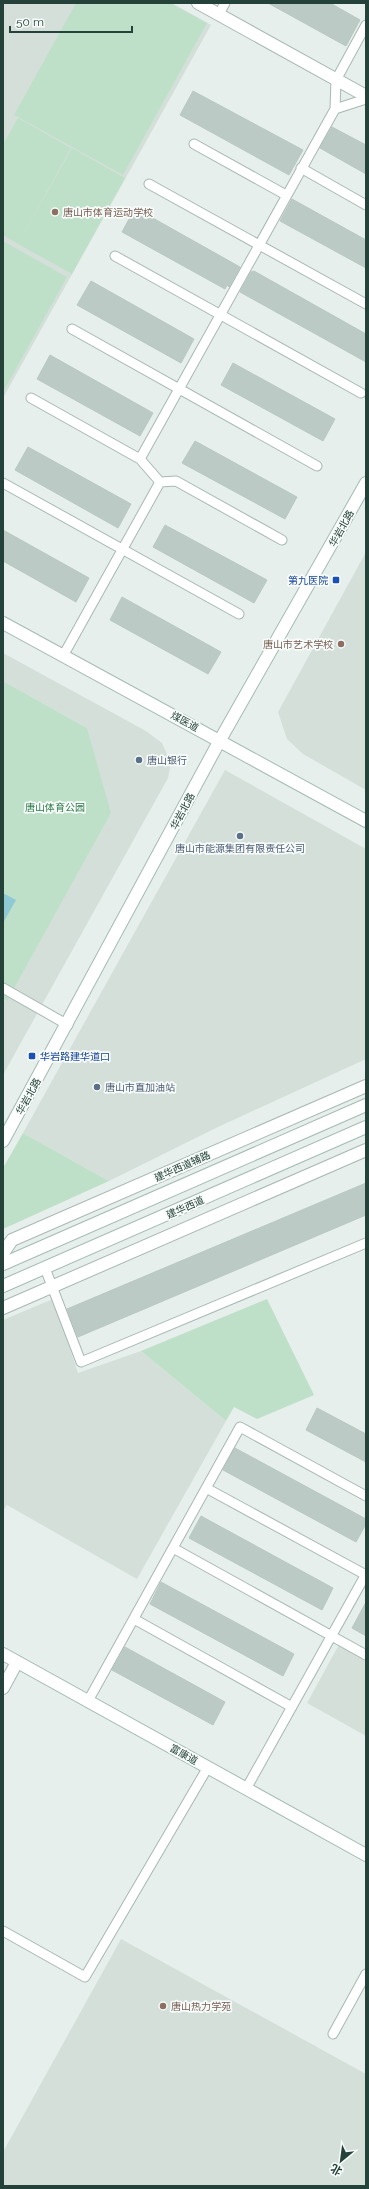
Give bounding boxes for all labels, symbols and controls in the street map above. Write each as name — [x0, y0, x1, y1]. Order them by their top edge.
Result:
scale bar — [10, 8, 132, 34]
text: 50 m — [16, 15, 44, 29]
marker: 唐山市体育运动学校 — [50, 207, 60, 217]
place label: 唐山市体育运动学校 — [63, 207, 153, 218]
street label: 华岩北路 — [327, 508, 356, 548]
place label: 第九医院 — [288, 575, 328, 586]
marker: 第九医院 — [331, 575, 341, 585]
place label: 唐山市艺术学校 — [263, 639, 333, 650]
marker: 唐山市艺术学校 — [336, 639, 346, 649]
street label: 煤医道 — [169, 710, 201, 733]
marker: 唐山银行 — [134, 755, 144, 765]
place label: 唐山银行 — [147, 755, 187, 766]
street label: 华岩北路 — [168, 791, 197, 831]
park label: 唐山体育公园 — [25, 802, 85, 813]
marker: 唐山市能源集团有限责任公司 — [235, 831, 245, 841]
place label: 唐山市能源集团有限责任公司 — [175, 843, 305, 854]
marker: 华岩路建华道口 — [27, 1051, 37, 1061]
place label: 华岩路建华道口 — [40, 1051, 110, 1062]
street label: 华岩北路 — [14, 1076, 43, 1116]
marker: 唐山市直加油站 — [92, 1082, 102, 1092]
place label: 唐山市直加油站 — [105, 1082, 175, 1093]
street label: 建华西道辅路 — [153, 1149, 212, 1184]
street label: 建华西道 — [165, 1194, 206, 1221]
street label: 富康道 — [168, 1742, 200, 1767]
marker: 唐山热力学苑 — [158, 2001, 168, 2011]
place label: 唐山热力学苑 — [171, 2001, 231, 2012]
north arrow — [321, 2141, 361, 2181]
text: 北 — [328, 2161, 344, 2178]

